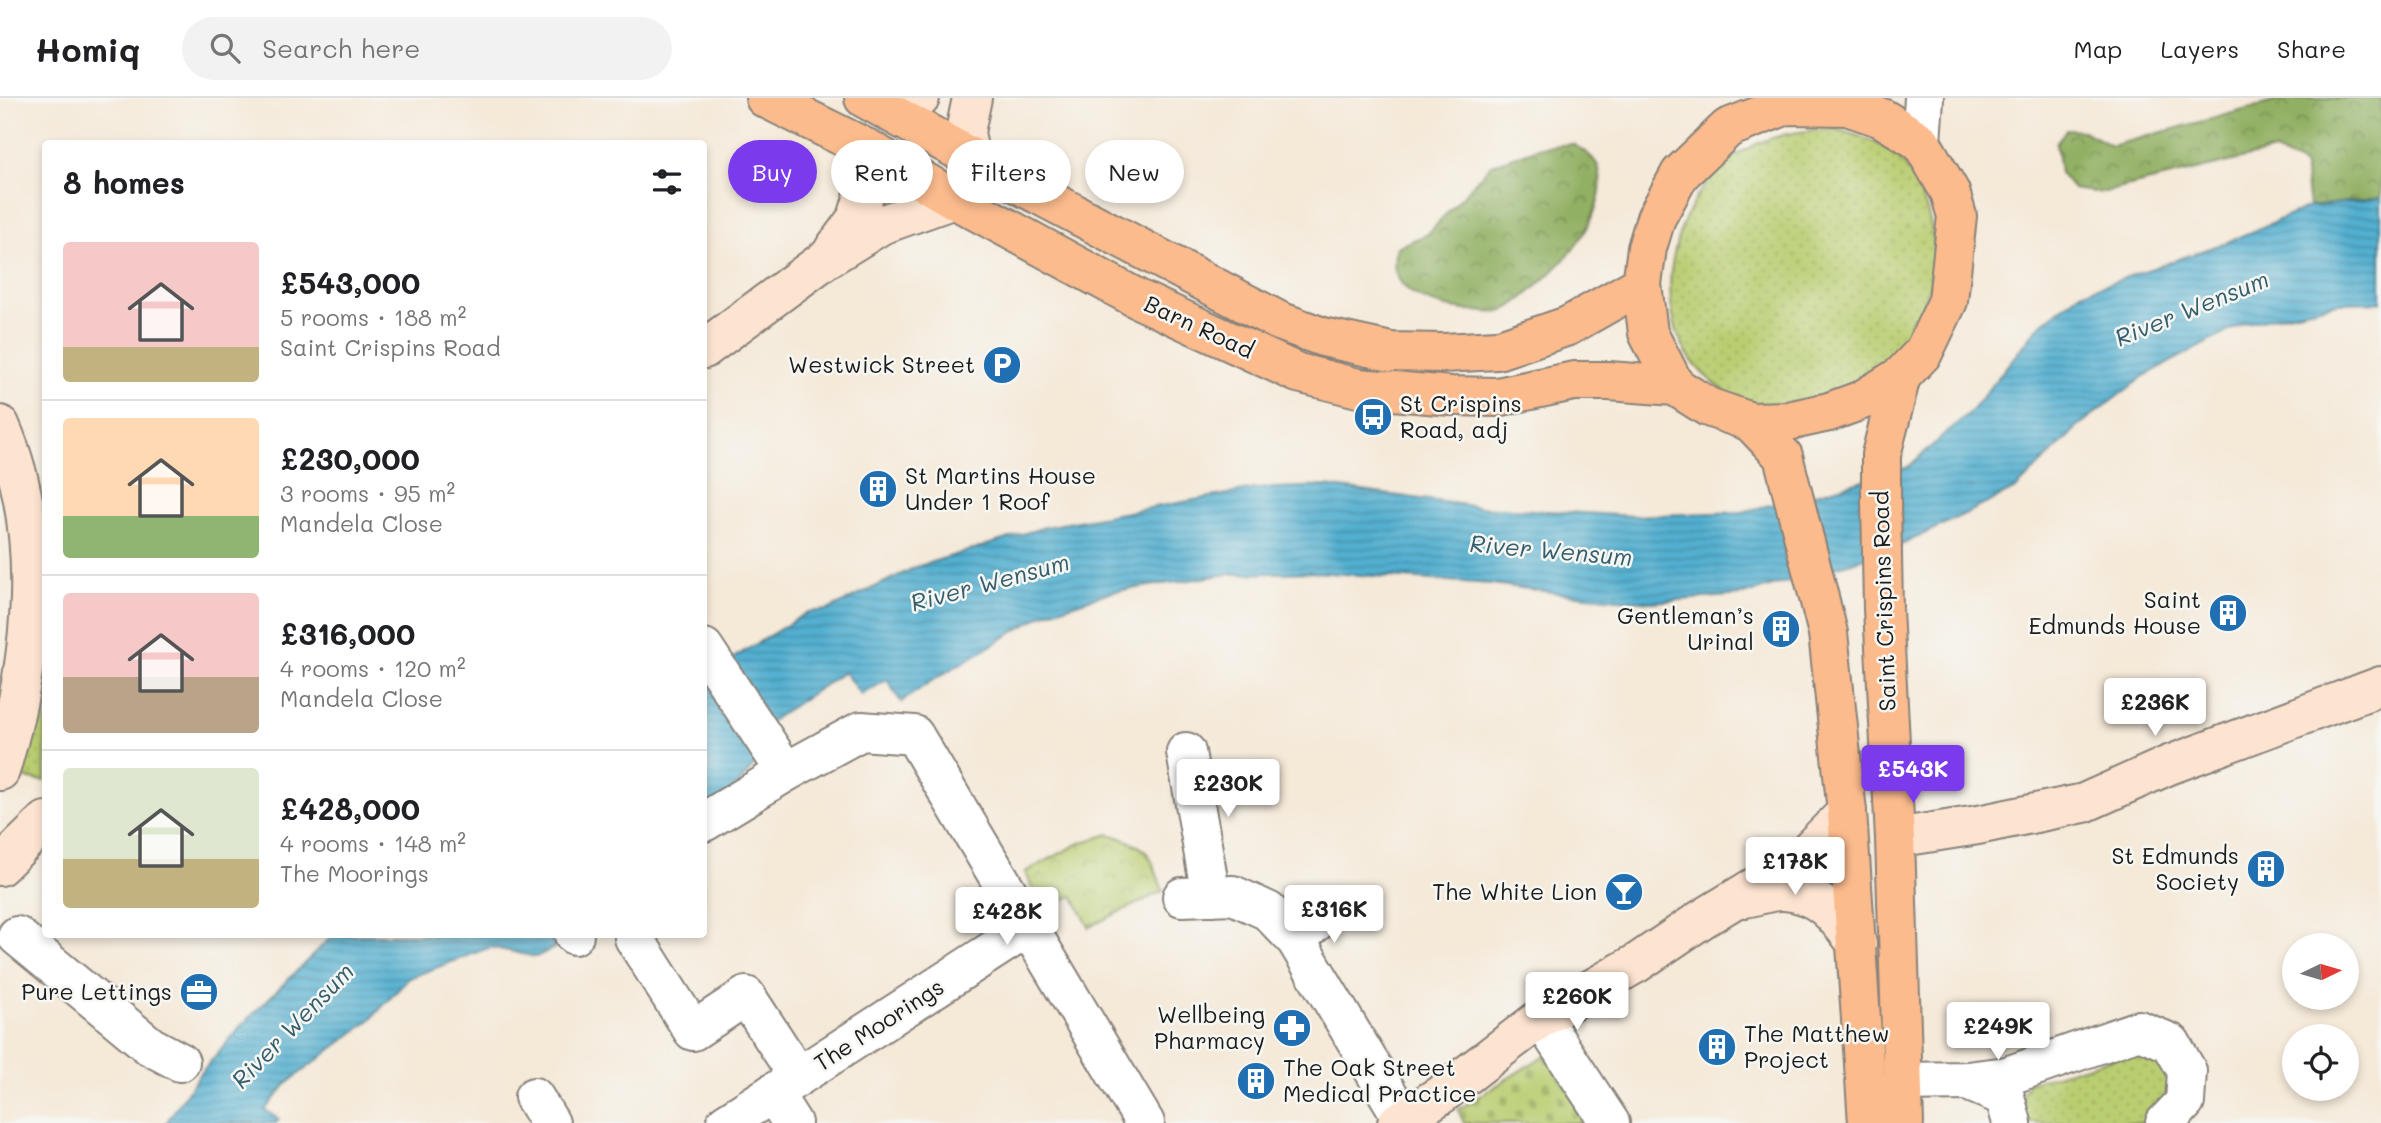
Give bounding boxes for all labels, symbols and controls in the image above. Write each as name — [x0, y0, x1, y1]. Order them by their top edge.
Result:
search box — [182, 17, 672, 80]
text: Homiq — [35, 27, 140, 70]
icon: search — [206, 29, 244, 67]
text: Search here — [262, 31, 420, 65]
text: Map — [2074, 33, 2122, 64]
text: Layers — [2160, 33, 2239, 64]
text: Share — [2277, 33, 2346, 64]
chip: Buy — [728, 140, 817, 203]
chip: Rent — [831, 140, 933, 203]
chip: Filters — [947, 140, 1071, 203]
chip: New — [1085, 140, 1184, 203]
text: 8 homes — [63, 162, 185, 202]
icon: filters — [648, 163, 686, 201]
text: £543,000 — [280, 262, 420, 302]
water label: River Wensum — [2110, 263, 2273, 353]
icon: home — [119, 270, 203, 354]
street label: Barn Road — [1140, 288, 1259, 365]
text: 5 rooms · 188 m² — [280, 302, 466, 332]
text: Saint Crispins Road — [280, 332, 501, 362]
parking icon: Westwick Street — [981, 344, 1023, 386]
place label: Westwick Street — [788, 349, 975, 379]
place label: St Crispins Road, adj — [1400, 388, 1522, 444]
bus stop icon: St Crispins Road, adj — [1352, 396, 1394, 438]
text: £230,000 — [280, 438, 420, 478]
icon: home — [119, 446, 203, 530]
place label: St Martins House Under 1 Roof — [905, 460, 1096, 516]
building icon: St Martins House Under 1 Roof — [857, 468, 899, 510]
text: 3 rooms · 95 m² — [280, 478, 455, 508]
street label: Saint Crispins Road — [1864, 490, 1902, 712]
text: Mandela Close — [280, 508, 443, 538]
water label: River Wensum — [1469, 527, 1634, 572]
water label: River Wensum — [907, 545, 1072, 618]
place label: Saint Edmunds House — [2028, 584, 2201, 640]
building icon: Saint Edmunds House — [2207, 592, 2249, 634]
place label: Gentleman’s Urinal — [1617, 600, 1754, 656]
building icon: Gentleman’s Urinal — [1760, 608, 1802, 650]
text: £316,000 — [280, 613, 415, 653]
icon: home — [119, 621, 203, 705]
text: 4 rooms · 120 m² — [280, 653, 466, 683]
pin: £236K — [2106, 678, 2204, 738]
text: Mandela Close — [280, 683, 443, 713]
text: £236K — [2120, 686, 2190, 716]
pin: £543K — [1864, 746, 1962, 805]
text: £543K — [1877, 753, 1949, 783]
pin: £230K — [1179, 760, 1277, 819]
text: £230K — [1193, 767, 1263, 797]
text: £428,000 — [280, 788, 420, 828]
icon: home — [119, 796, 203, 880]
text: 4 rooms · 148 m² — [280, 828, 466, 858]
pin: £178K — [1746, 838, 1844, 897]
place label: St Edmunds Society — [2111, 840, 2239, 896]
text: £178K — [1762, 845, 1828, 875]
building icon: St Edmunds Society — [2245, 848, 2287, 890]
text: The Moorings — [280, 858, 429, 888]
bar icon: The White Lion — [1603, 871, 1645, 913]
place label: The White Lion — [1432, 876, 1597, 906]
pin: £316K — [1285, 886, 1383, 945]
pin: £428K — [958, 888, 1056, 947]
text: £316K — [1300, 893, 1368, 923]
text: £428K — [971, 895, 1043, 925]
north arrow — [2282, 933, 2359, 1010]
map controls — [2282, 933, 2359, 1101]
water label: River Wensum — [224, 956, 360, 1094]
office icon: Pure Lettings — [178, 971, 220, 1013]
street label: The Moorings — [808, 971, 949, 1077]
pin: £260K — [1528, 972, 1626, 1032]
place label: Pure Lettings — [21, 976, 172, 1006]
text: £260K — [1541, 980, 1613, 1010]
place label: Wellbeing Pharmacy — [1154, 999, 1265, 1055]
pin: £249K — [1949, 1002, 2047, 1062]
pharmacy icon: Wellbeing Pharmacy — [1271, 1007, 1313, 1049]
text: £249K — [1963, 1010, 2033, 1040]
place label: The Matthew Project — [1744, 1018, 1889, 1074]
button: locate — [2282, 1024, 2359, 1101]
building icon: The Matthew Project — [1696, 1026, 1738, 1068]
place label: The Oak Street Medical Practice — [1283, 1052, 1477, 1108]
building icon: The Oak Street Medical Practice — [1235, 1060, 1277, 1102]

